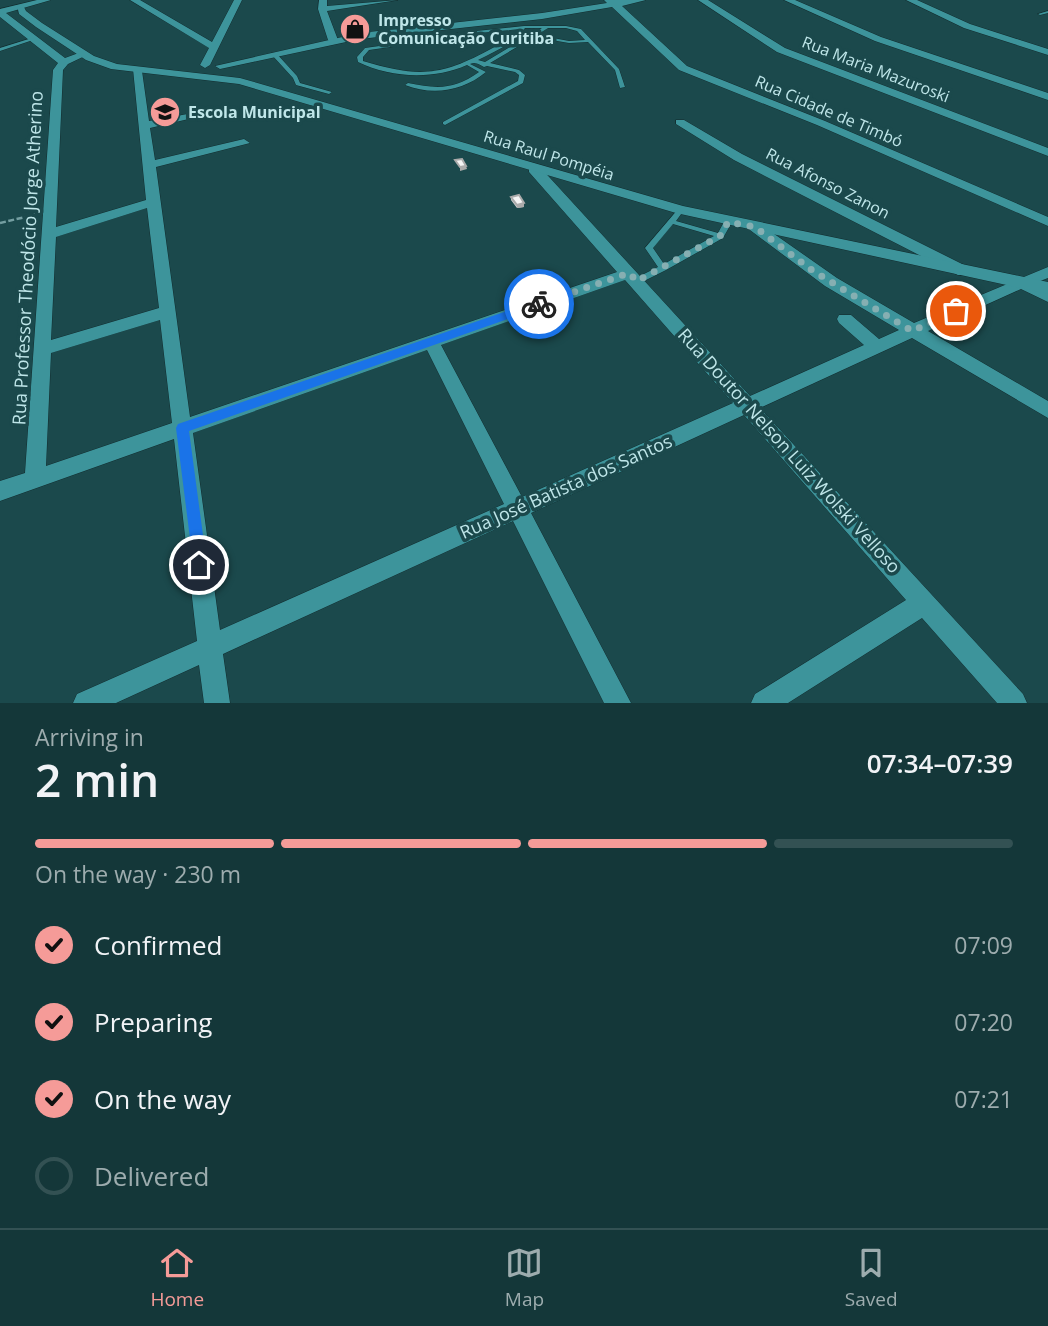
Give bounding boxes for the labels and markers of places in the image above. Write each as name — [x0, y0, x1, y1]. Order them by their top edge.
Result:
place label: Impresso Comunicação Curitiba — [378, 9, 554, 49]
shop icon: Impresso Comunicação Curitiba — [338, 12, 372, 46]
school or university icon: Escola Municipal — [148, 95, 182, 129]
place label: Escola Municipal — [188, 101, 321, 123]
pin — [926, 281, 986, 341]
pin — [169, 535, 229, 595]

